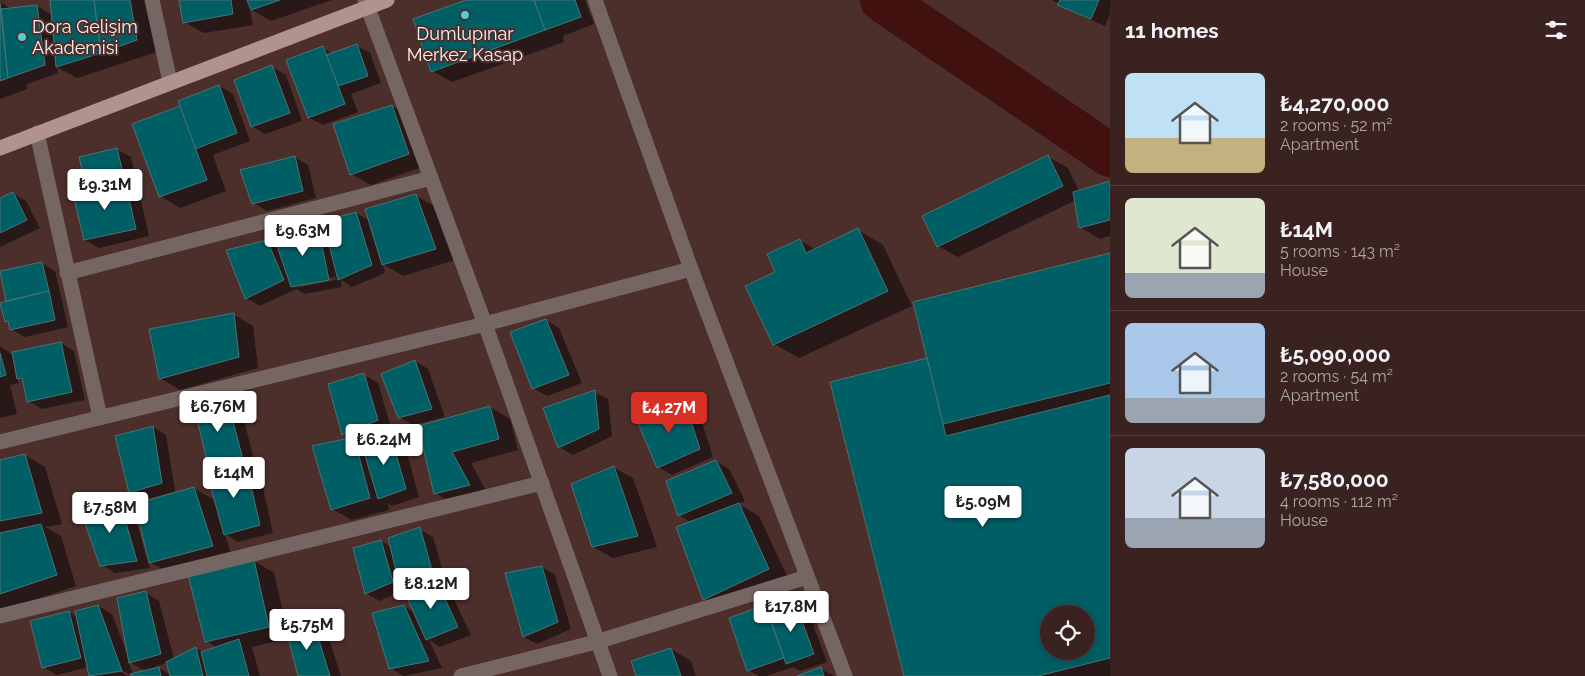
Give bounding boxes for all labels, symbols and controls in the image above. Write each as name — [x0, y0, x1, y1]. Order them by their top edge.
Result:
marker: Dumlupınar Merkez Kasap — [459, 9, 471, 21]
place label: Dora Gelişim Akademisi — [32, 16, 138, 58]
icon: filters — [1542, 16, 1570, 44]
text: 11 homes — [1125, 18, 1219, 43]
place label: Dumlupınar Merkez Kasap — [407, 23, 523, 65]
marker: Dora Gelişim Akademisi — [16, 31, 28, 43]
text: ₺4,270,000 — [1280, 91, 1389, 116]
icon: home — [1165, 93, 1225, 153]
text: 2 rooms · 52 m² — [1280, 116, 1392, 135]
text: Apartment — [1280, 135, 1359, 154]
pin: ₺9.31M — [64, 168, 146, 211]
text: ₺9.31M — [78, 175, 132, 194]
pin: ₺9.63M — [262, 214, 344, 257]
text: ₺14M — [1280, 217, 1333, 242]
icon: home — [1165, 218, 1225, 278]
text: ₺9.63M — [276, 221, 330, 240]
text: 5 rooms · 143 m² — [1280, 242, 1400, 261]
text: House — [1280, 261, 1328, 280]
text: ₺5,090,000 — [1280, 342, 1391, 367]
icon: home — [1165, 343, 1225, 403]
text: 2 rooms · 54 m² — [1280, 367, 1393, 386]
text: Apartment — [1280, 386, 1359, 405]
pin: ₺6.76M — [177, 390, 259, 433]
pin: ₺4.27M — [628, 392, 710, 434]
text: ₺6.76M — [190, 397, 246, 416]
text: ₺4.27M — [642, 398, 696, 417]
pin: ₺6.24M — [343, 424, 425, 466]
text: ₺6.24M — [357, 430, 411, 449]
pin: ₺14M — [204, 456, 264, 499]
text: ₺14M — [214, 463, 254, 482]
text: ₺7,580,000 — [1280, 467, 1389, 492]
icon: home — [1165, 468, 1225, 528]
pin: ₺5.09M — [942, 486, 1024, 528]
pin: ₺7.58M — [69, 492, 151, 534]
text: ₺5.09M — [955, 492, 1011, 511]
text: 4 rooms · 112 m² — [1280, 492, 1398, 511]
text: ₺7.58M — [83, 498, 137, 517]
text: House — [1280, 511, 1328, 530]
pin: ₺8.12M — [390, 568, 472, 610]
text: ₺8.12M — [404, 574, 458, 593]
pin: ₺17.8M — [750, 590, 832, 633]
text: ₺17.8M — [765, 597, 817, 616]
map controls — [1040, 605, 1095, 660]
button: locate — [1040, 605, 1095, 660]
pin: ₺5.75M — [266, 608, 348, 651]
text: ₺5.75M — [280, 615, 334, 634]

